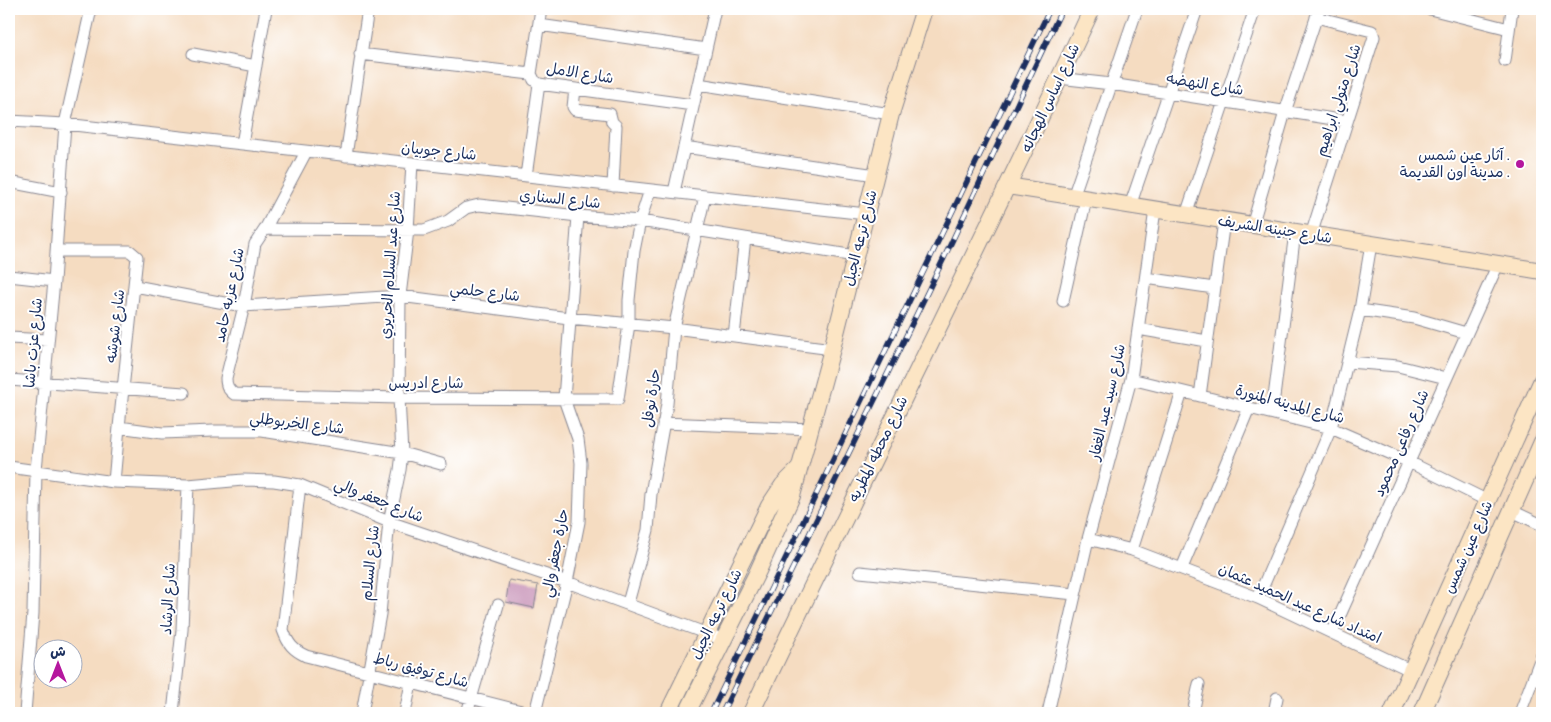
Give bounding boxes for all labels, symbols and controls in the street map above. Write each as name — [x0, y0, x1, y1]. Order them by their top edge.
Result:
street label: شارع اساس الهجانه — [1017, 41, 1084, 156]
street label: شارع متولي ابراهيم — [1311, 42, 1368, 160]
street label: شارع الامل — [545, 59, 615, 88]
street label: شارع النهضه — [1165, 69, 1245, 100]
street label: شارع جوبيان — [400, 138, 478, 165]
place label: آثار عين شمس . مدينة اون القديمة . — [1400, 146, 1510, 182]
marker: آثار عين شمس . مدينة اون القديمة . — [1514, 158, 1526, 170]
street label: شارع السناري — [518, 186, 601, 214]
street label: شارع ترعه الجبل — [839, 188, 882, 288]
street label: شارع عبد السلام الحريري — [376, 191, 406, 340]
street label: شارع جنينه الشريف — [1216, 211, 1333, 248]
street label: شارع عزبه حامد — [210, 246, 249, 344]
street label: شارع حلمي — [448, 279, 521, 309]
street label: شارع شوشه — [102, 288, 129, 364]
street label: شارع عزت باشا — [20, 297, 47, 389]
street label: شارع سيد عبد الغفار — [1085, 342, 1130, 463]
street label: حارة نوفل — [638, 367, 665, 429]
street label: شارع ادريس — [388, 374, 464, 393]
street label: شارع المدينه المنورة — [1233, 381, 1347, 428]
street label: شارع رفاعى محمود — [1369, 387, 1434, 500]
street label: شارع محطه المطريه — [845, 393, 912, 505]
street label: شارع الخربوطلي — [248, 408, 345, 442]
street label: شارع جعفر والي — [330, 474, 426, 530]
street label: شارع عين شمس — [1439, 498, 1497, 597]
street label: حارة جعفر والي — [538, 507, 576, 599]
street label: شارع السلام — [357, 524, 385, 602]
street label: امتداد شارع عبد الحميد عثمان — [1215, 559, 1384, 648]
street label: شارع الرشاد — [157, 563, 180, 636]
street label: شارع ترعه الجبل — [686, 566, 747, 663]
north arrow — [32, 640, 82, 690]
text: ش — [50, 643, 66, 660]
street label: شارع توفيق رباط — [371, 649, 471, 692]

